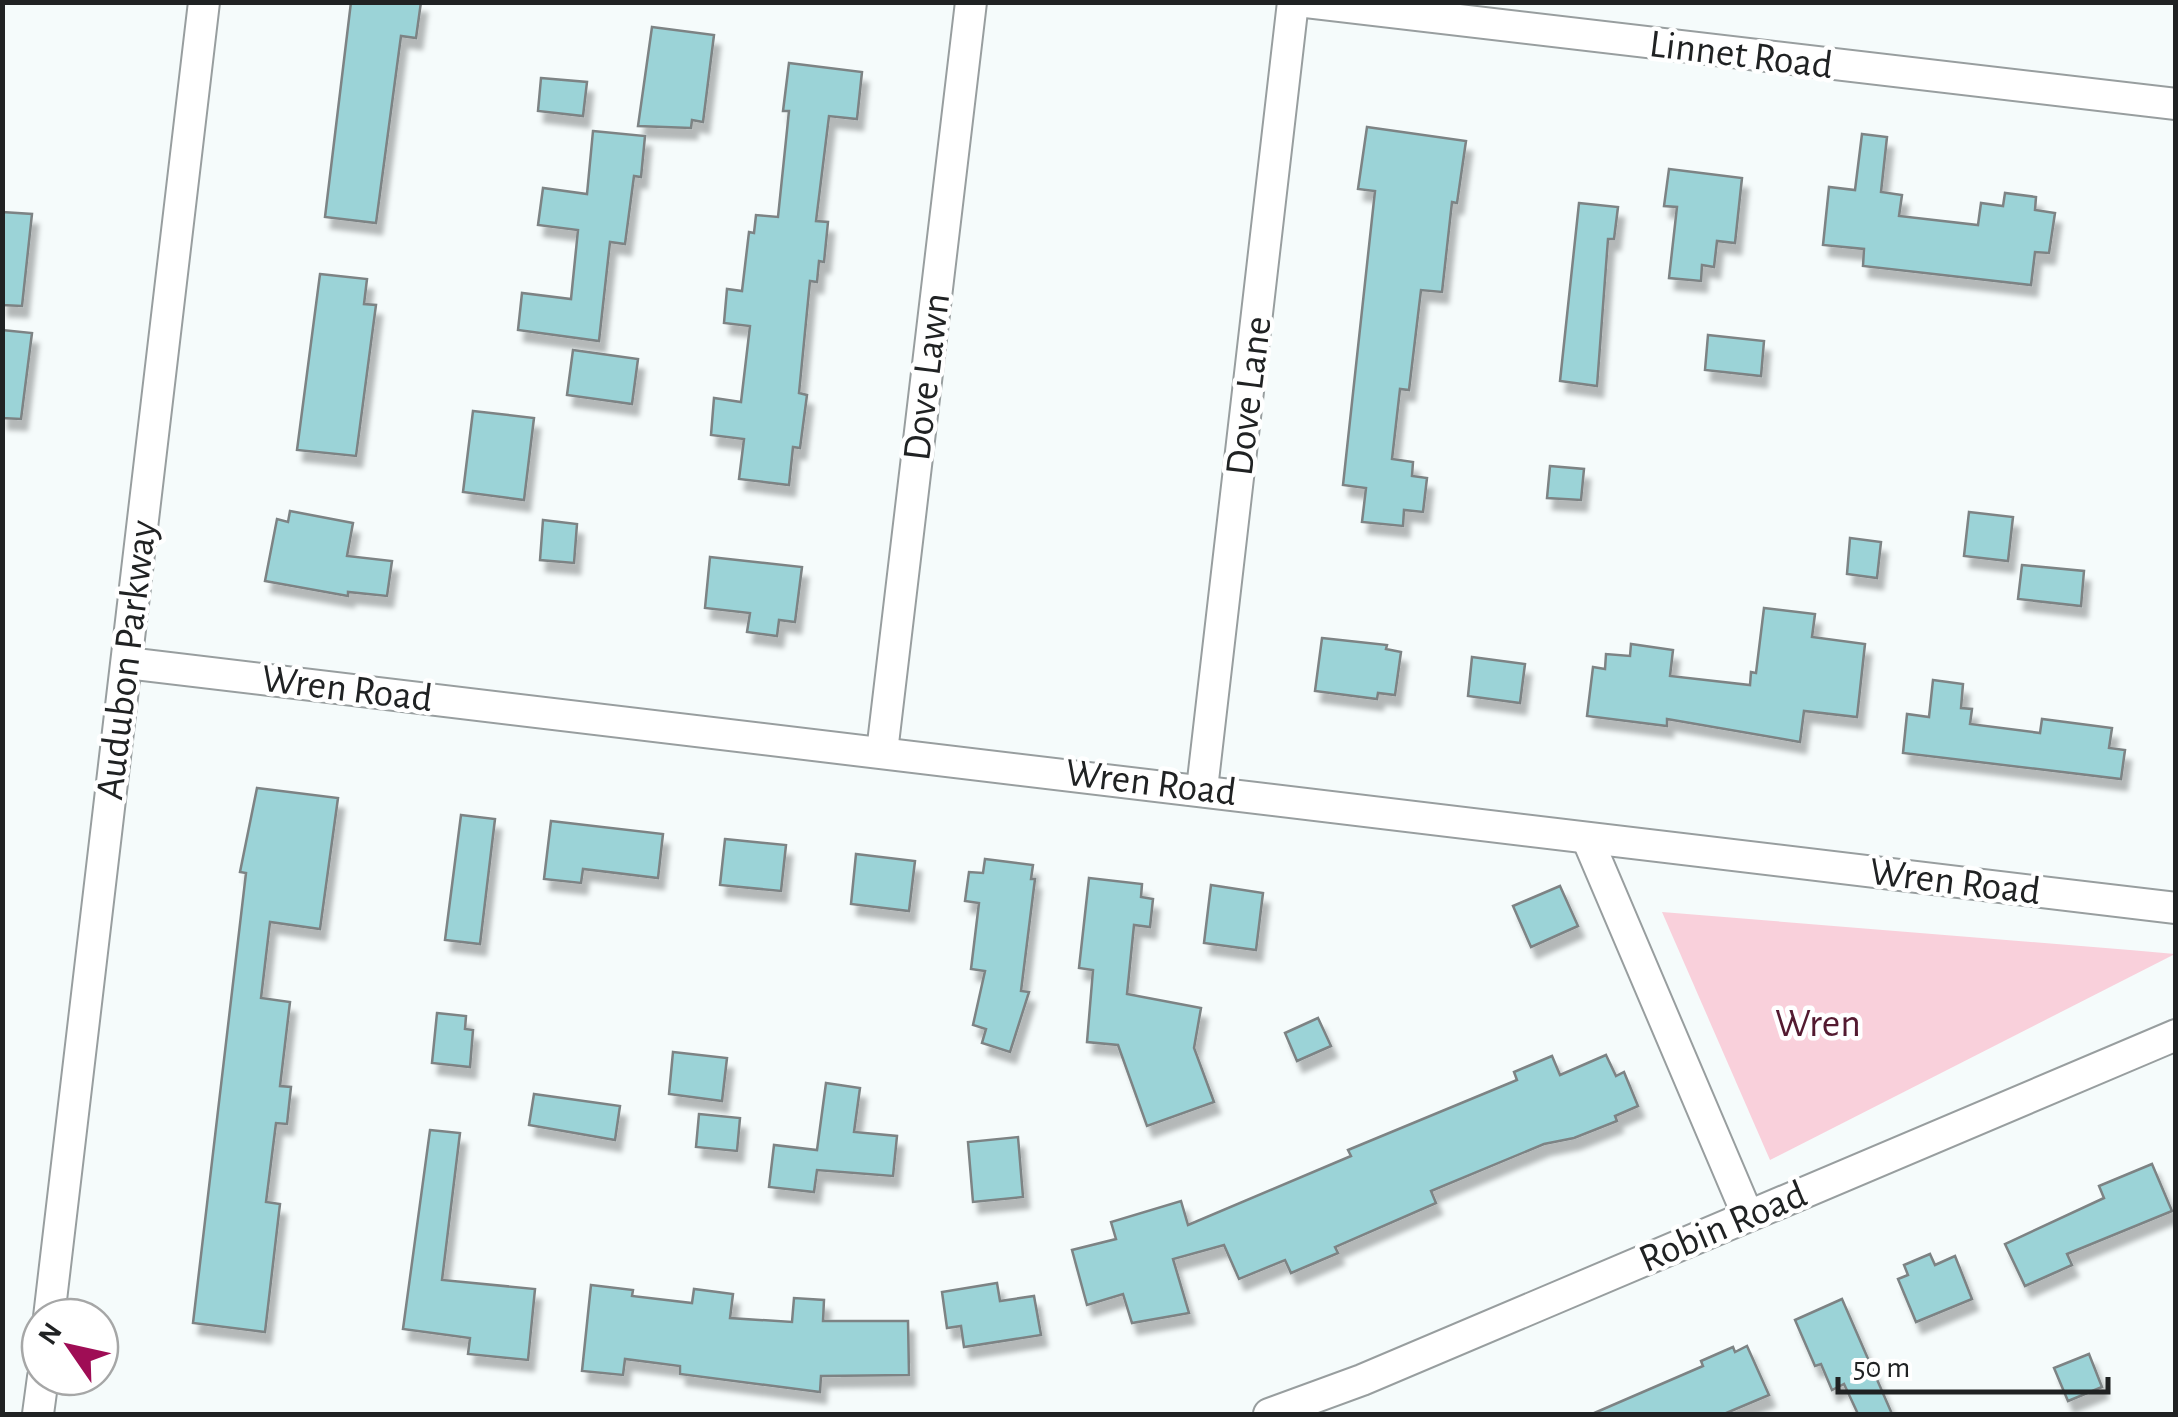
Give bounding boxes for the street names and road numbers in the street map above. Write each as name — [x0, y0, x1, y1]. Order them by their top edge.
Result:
street label: Linnet Road — [1647, 24, 1835, 86]
street label: Dove Lawn — [897, 291, 957, 463]
street label: Dove Lane — [1219, 314, 1279, 478]
street label: Audubon Parkway — [90, 518, 164, 802]
street label: Wren Road — [259, 659, 435, 719]
street label: Wren Road — [1063, 753, 1239, 813]
street label: Wren Road — [1867, 852, 2043, 912]
street label: Robin Road — [1634, 1174, 1812, 1280]

